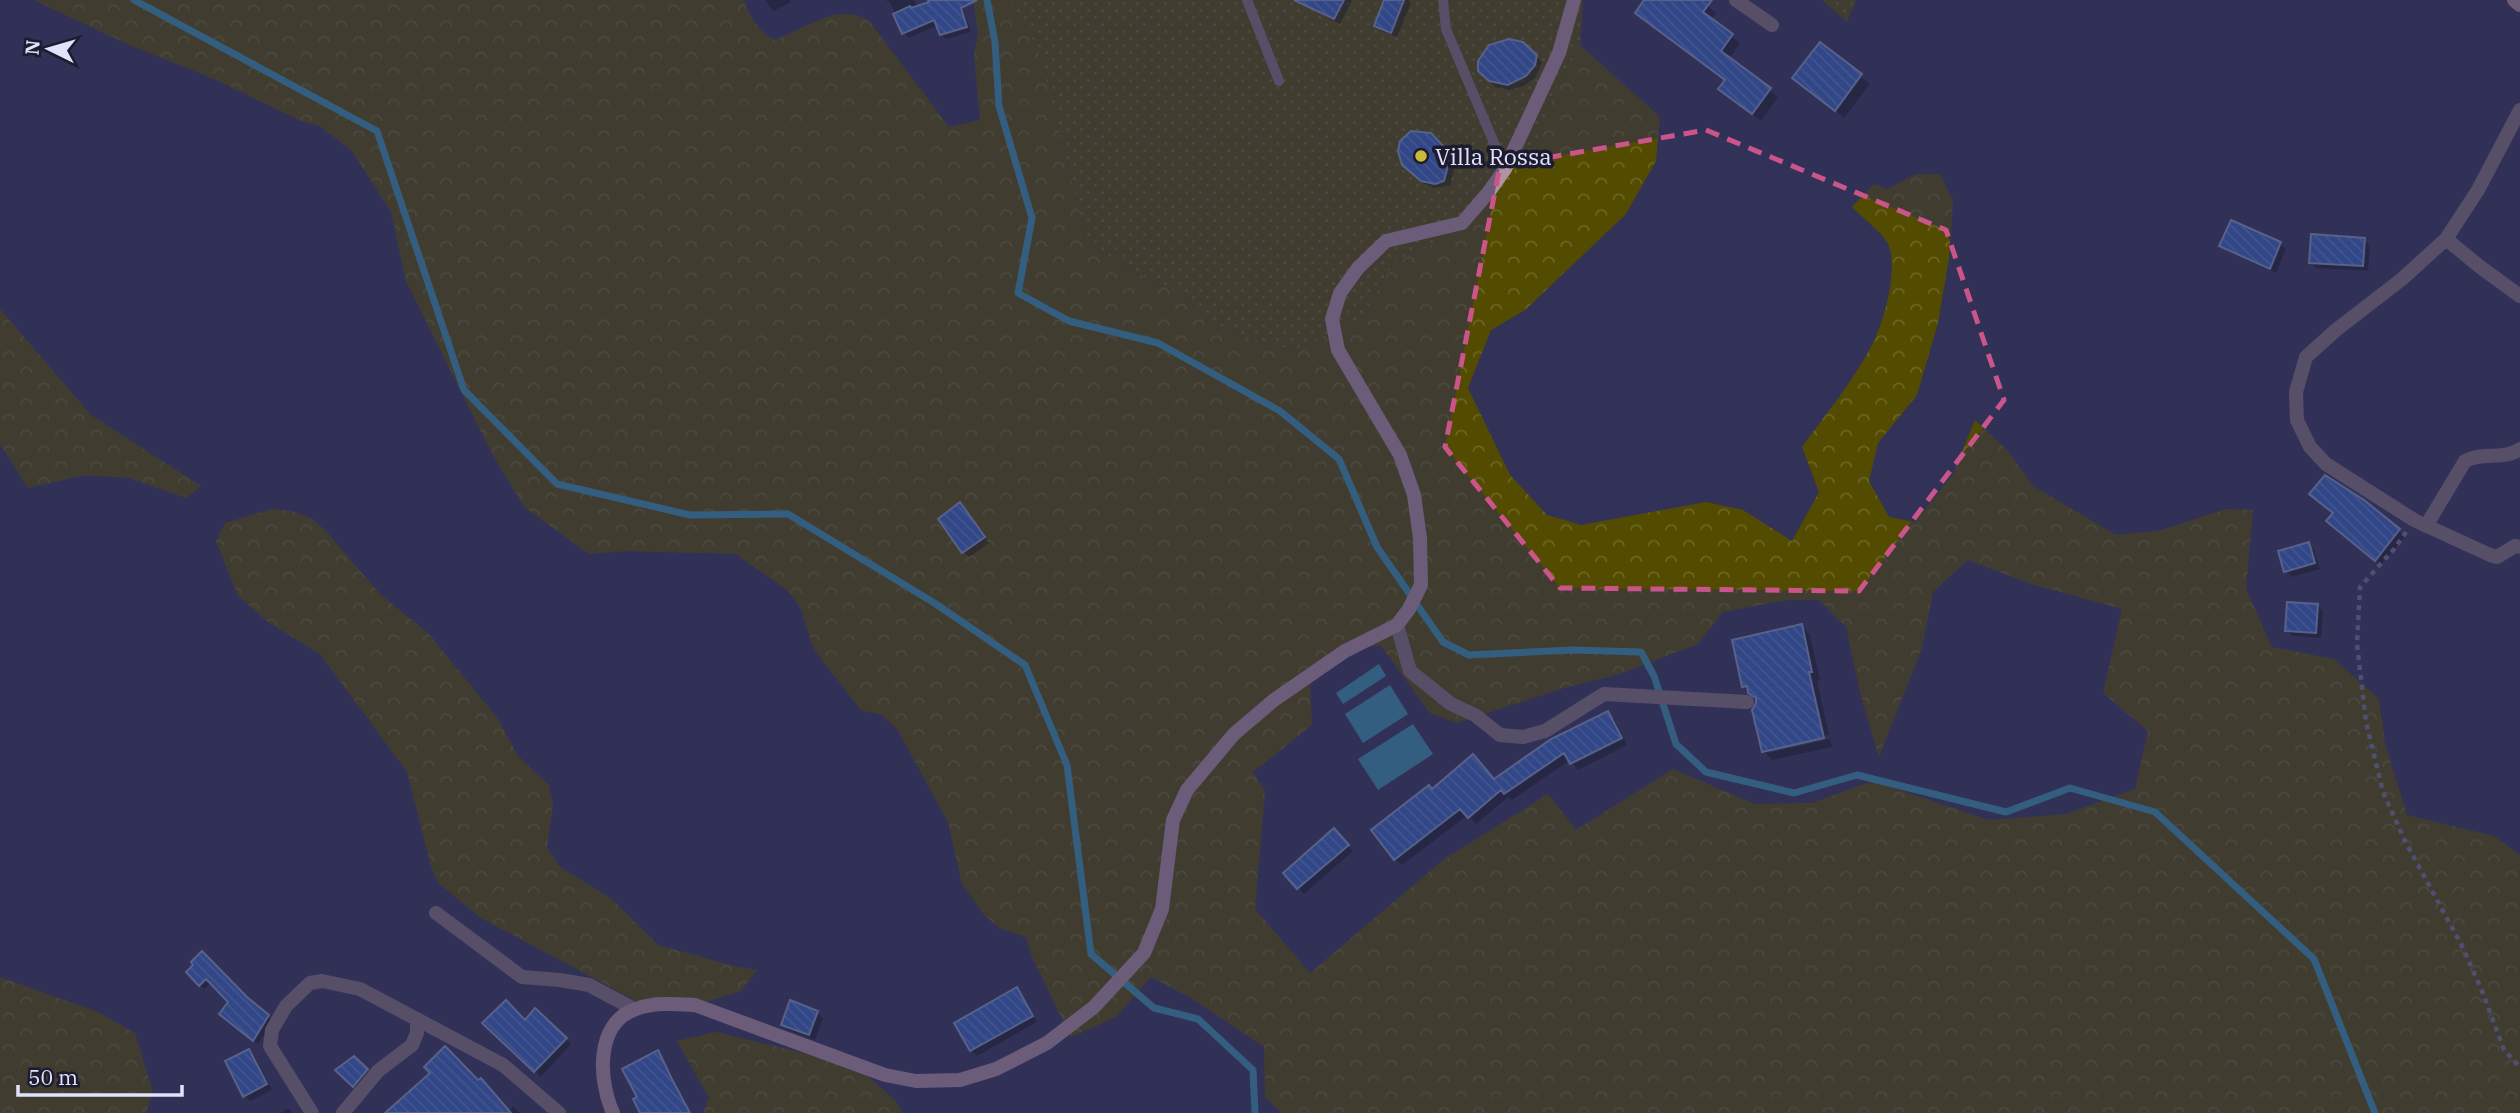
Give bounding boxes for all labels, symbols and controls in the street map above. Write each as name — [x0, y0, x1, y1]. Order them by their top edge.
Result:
north arrow — [14, 14, 84, 84]
text: N — [19, 39, 45, 56]
place label: Villa Rossa — [1435, 141, 1552, 171]
marker: Villa Rossa — [1413, 148, 1429, 164]
scale bar — [18, 1054, 182, 1098]
text: 50 m — [28, 1063, 78, 1091]

